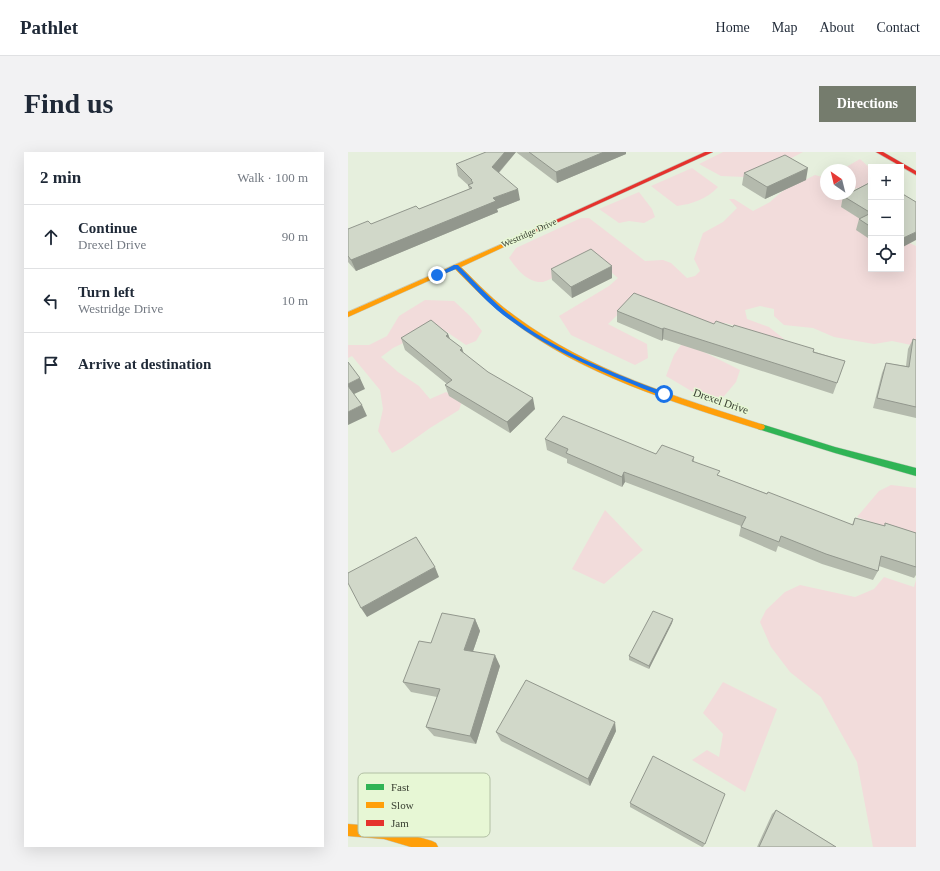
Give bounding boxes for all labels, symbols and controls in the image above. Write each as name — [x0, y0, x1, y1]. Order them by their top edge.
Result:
text: Pathlet — [20, 17, 78, 38]
text: Home — [716, 20, 750, 35]
text: Map — [772, 20, 797, 35]
text: About — [819, 20, 854, 35]
text: Contact — [876, 20, 920, 35]
button: Directions — [819, 86, 916, 122]
text: Find us — [24, 88, 114, 119]
north arrow — [820, 164, 856, 200]
map controls — [868, 164, 904, 272]
button: + — [868, 164, 904, 200]
text: 2 min — [40, 168, 81, 187]
text: Walk · 100 m — [237, 170, 308, 185]
button: − — [868, 200, 904, 236]
street label: Westridge Drive — [500, 216, 558, 250]
text: Continue — [78, 220, 137, 236]
icon: ahead — [40, 226, 62, 248]
text: 90 m — [282, 229, 308, 244]
button: locate — [868, 236, 904, 272]
text: Drexel Drive — [78, 237, 146, 252]
route end — [428, 266, 446, 284]
text: Turn left — [78, 284, 135, 300]
icon: left — [40, 290, 62, 312]
text: 10 m — [282, 293, 308, 308]
text: Westridge Drive — [78, 301, 163, 316]
icon: arrive — [40, 354, 62, 376]
text: Arrive at destination — [78, 356, 211, 372]
route start — [655, 385, 673, 403]
street label: Drexel Drive — [692, 386, 750, 416]
legend — [358, 773, 490, 837]
text: Fast — [391, 781, 409, 793]
text: Slow — [391, 799, 414, 811]
text: Jam — [391, 817, 409, 829]

